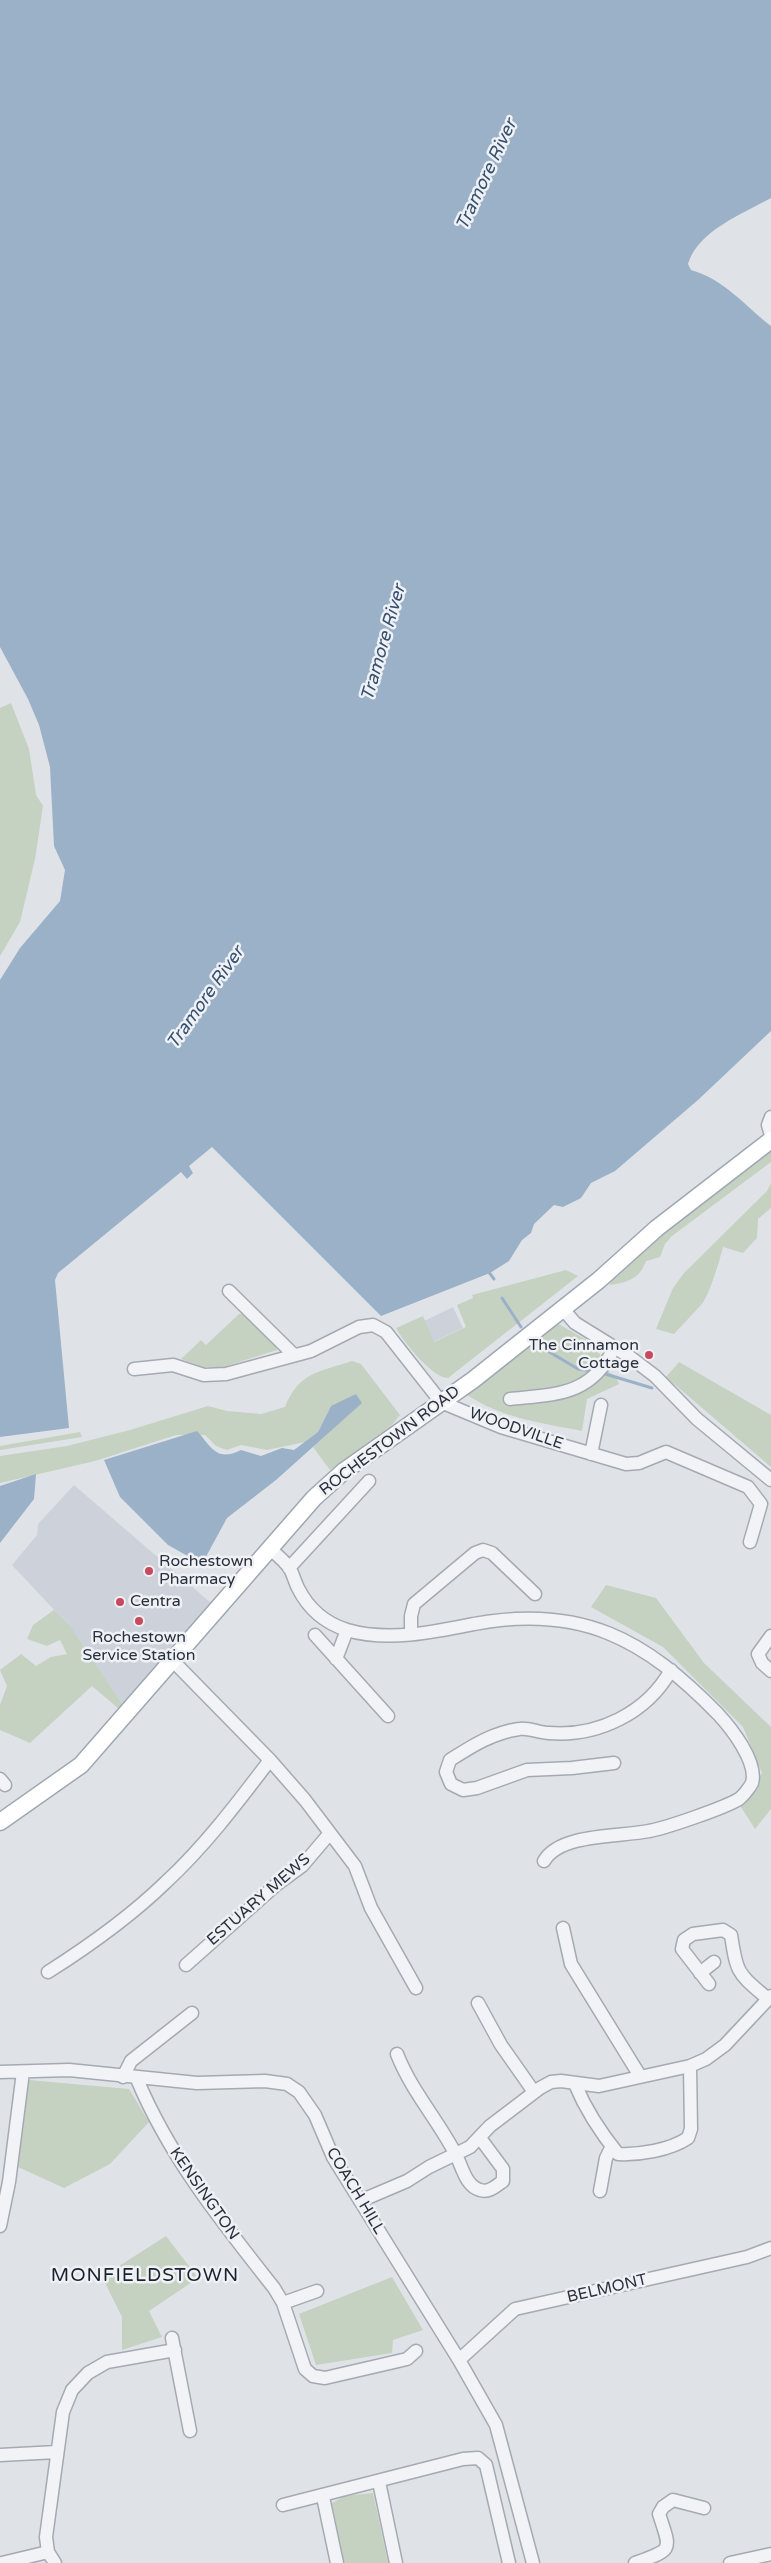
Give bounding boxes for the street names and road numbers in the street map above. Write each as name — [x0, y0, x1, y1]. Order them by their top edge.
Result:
street label: ROCHESTOWN ROAD — [316, 1382, 464, 1500]
street label: WOODVILLE — [466, 1404, 566, 1454]
street label: ESTUARY MEWS — [203, 1850, 315, 1950]
street label: KENSINGTON — [165, 2144, 243, 2244]
street label: COACH HILL — [322, 2144, 388, 2238]
street label: BELMONT — [565, 2270, 649, 2308]

